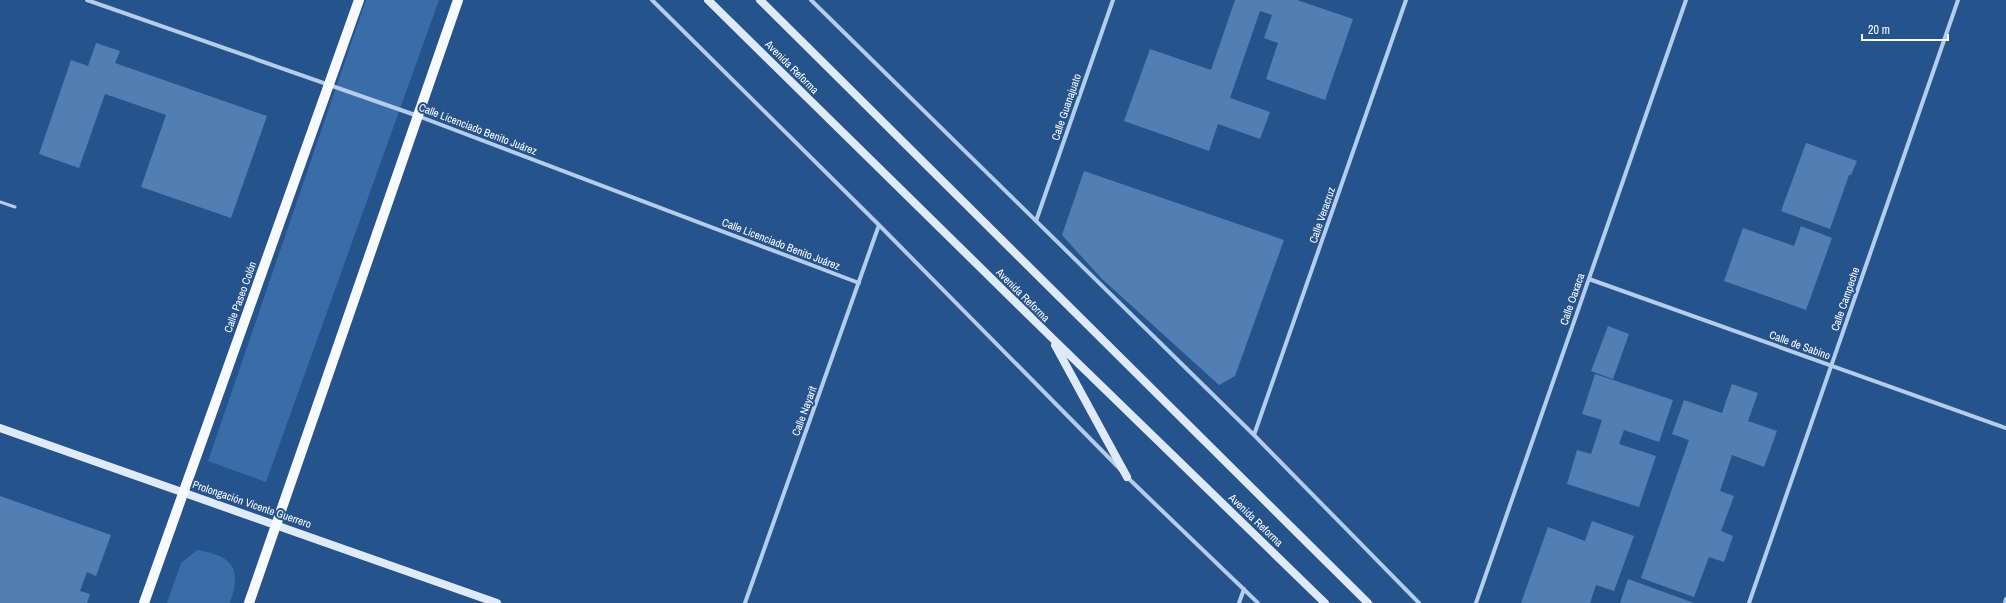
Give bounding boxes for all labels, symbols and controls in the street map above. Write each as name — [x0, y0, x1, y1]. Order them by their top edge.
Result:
scale bar — [1862, 16, 1948, 42]
text: 20 m — [1868, 22, 1890, 38]
street label: Avenida Reforma — [762, 37, 822, 97]
street label: Calle Guanajuato — [1048, 72, 1084, 142]
street label: Calle Licenciado Benito Juárez — [417, 100, 539, 158]
street label: Calle Veracruz — [1306, 185, 1338, 245]
street label: Calle Licenciado Benito Juárez — [720, 215, 842, 273]
street label: Calle Paseo Colón — [221, 260, 259, 334]
street label: Avenida Reforma — [993, 265, 1053, 325]
street label: Calle Campeche — [1828, 265, 1862, 333]
street label: Calle Oaxaca — [1557, 271, 1587, 327]
street label: Calle de Sabino — [1767, 327, 1833, 363]
street label: Calle Nayarit — [789, 384, 820, 438]
street label: Prolongación Vicente Guerrero — [191, 477, 313, 531]
street label: Avenida Reforma — [1225, 490, 1286, 549]

